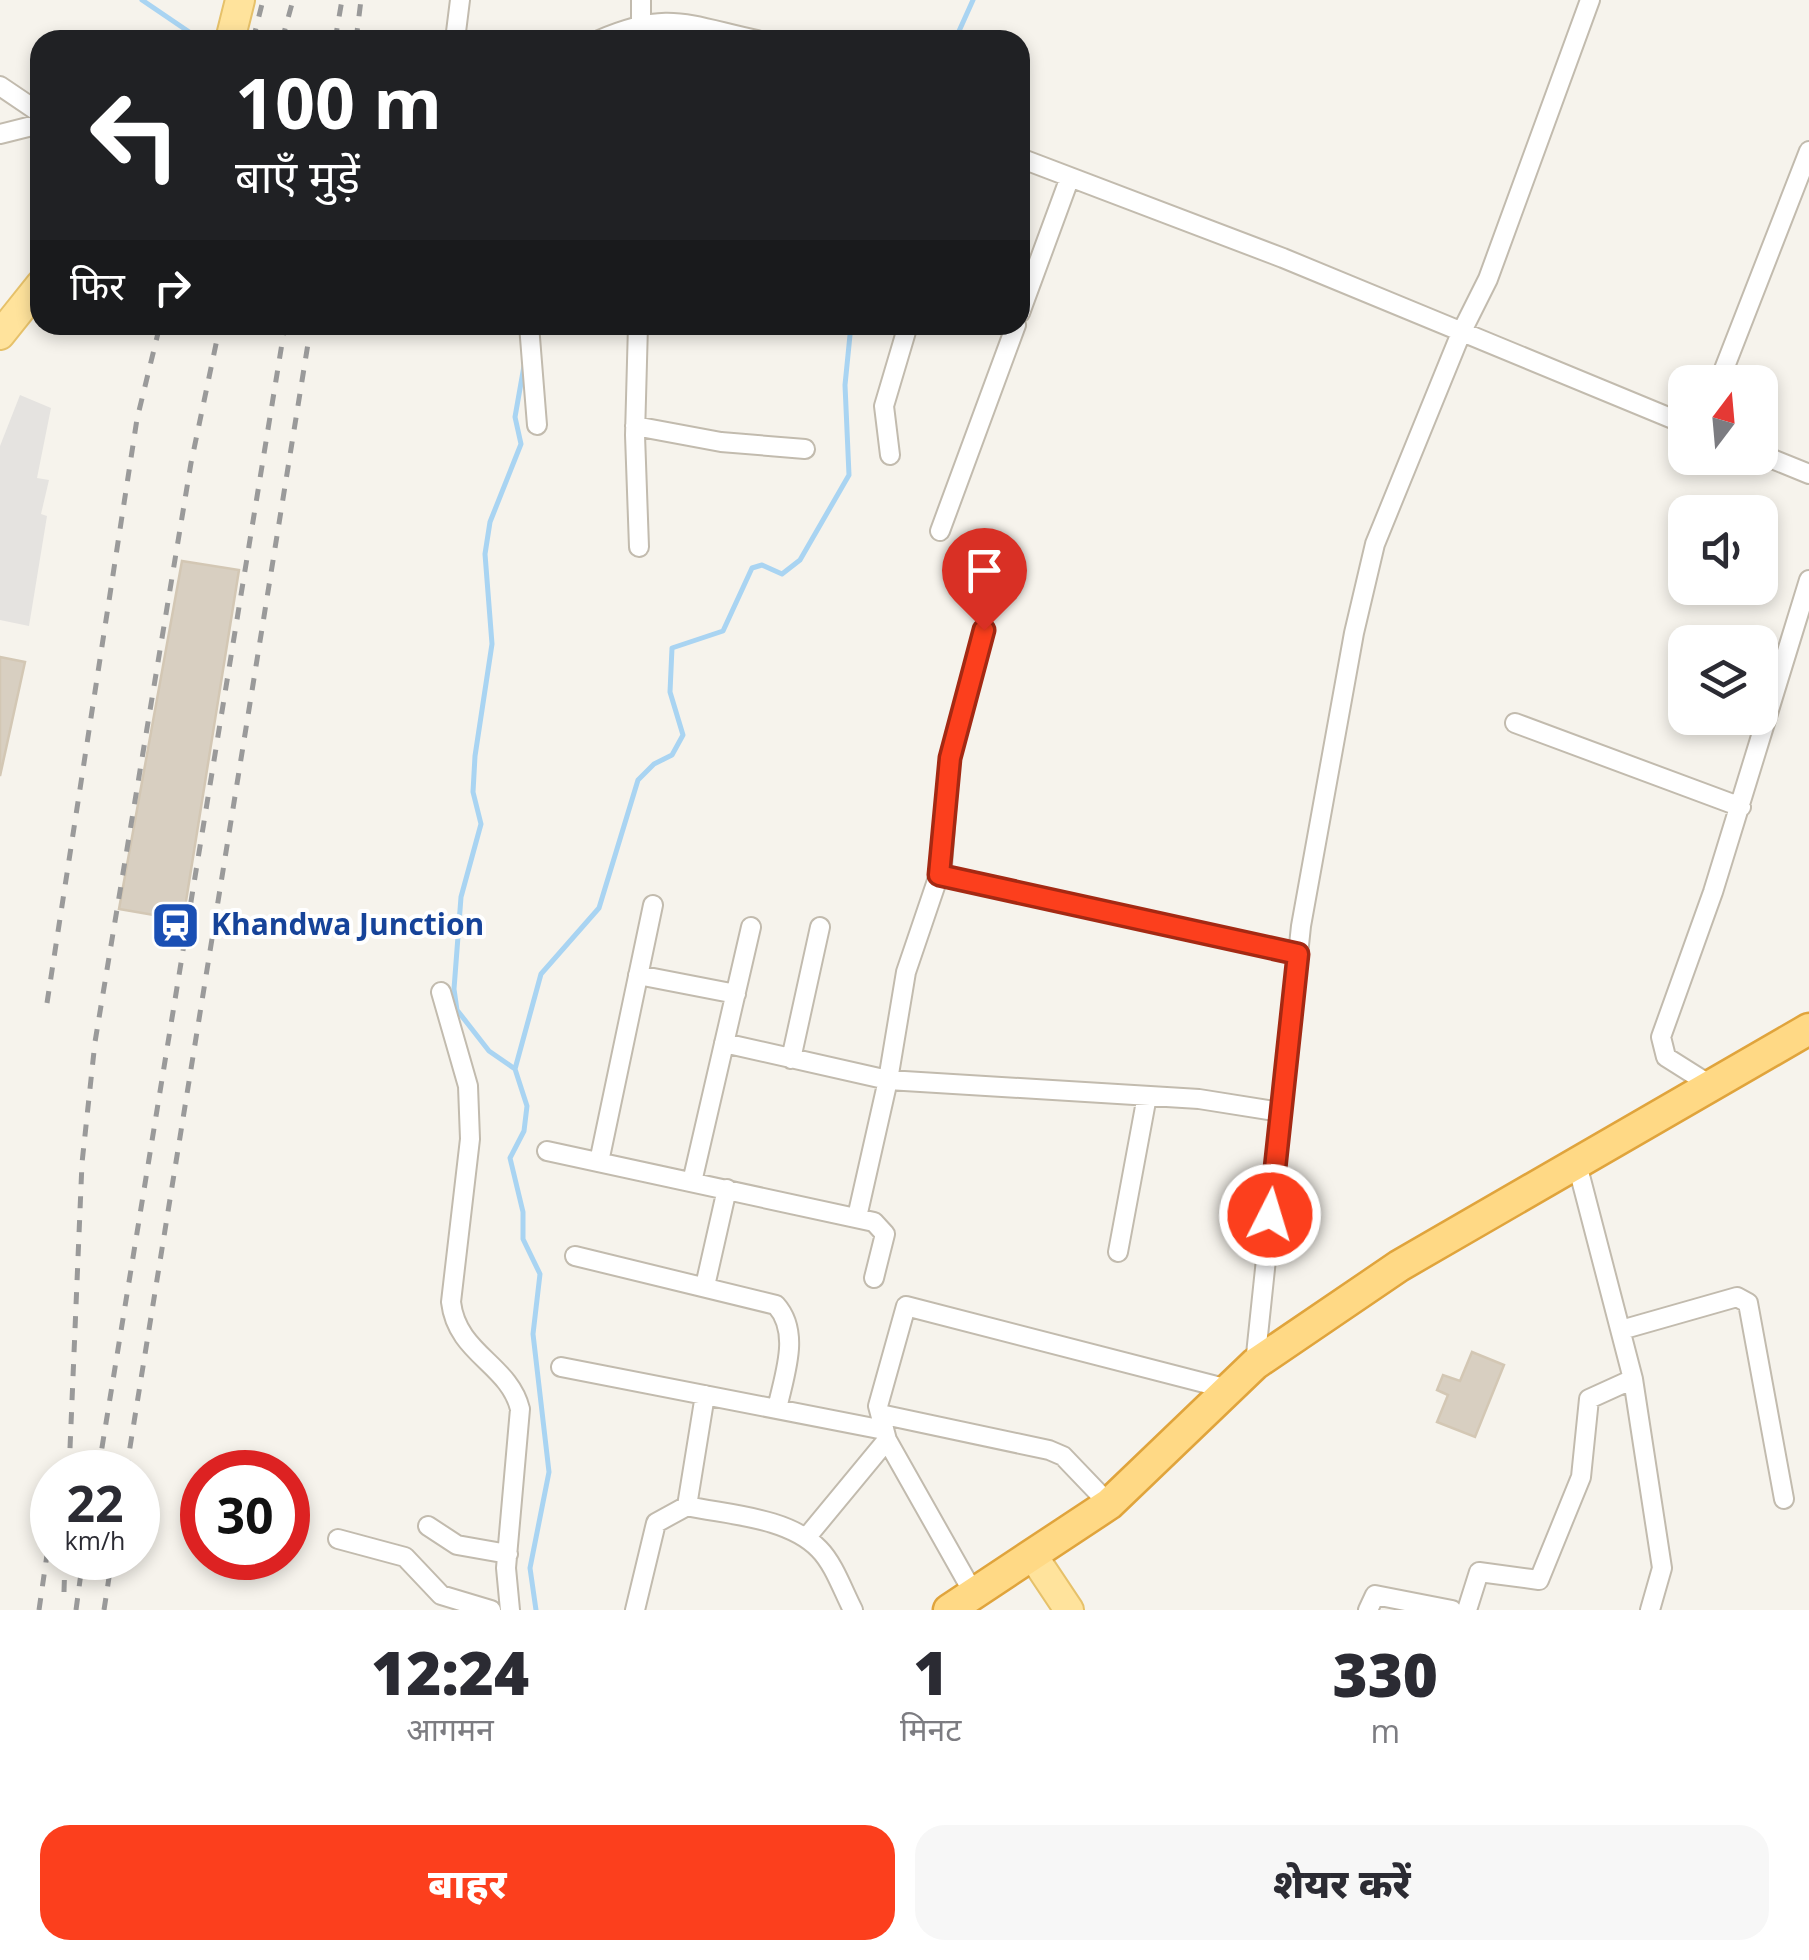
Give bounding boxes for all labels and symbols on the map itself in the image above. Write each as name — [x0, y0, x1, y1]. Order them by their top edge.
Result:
north arrow — [1668, 365, 1778, 475]
pin — [942, 528, 1027, 631]
station icon: Khandwa Junction — [150, 899, 202, 951]
place label: Khandwa Junction — [211, 903, 484, 944]
position arrow — [1218, 1163, 1322, 1267]
speed limit sign: 30 — [180, 1450, 310, 1580]

